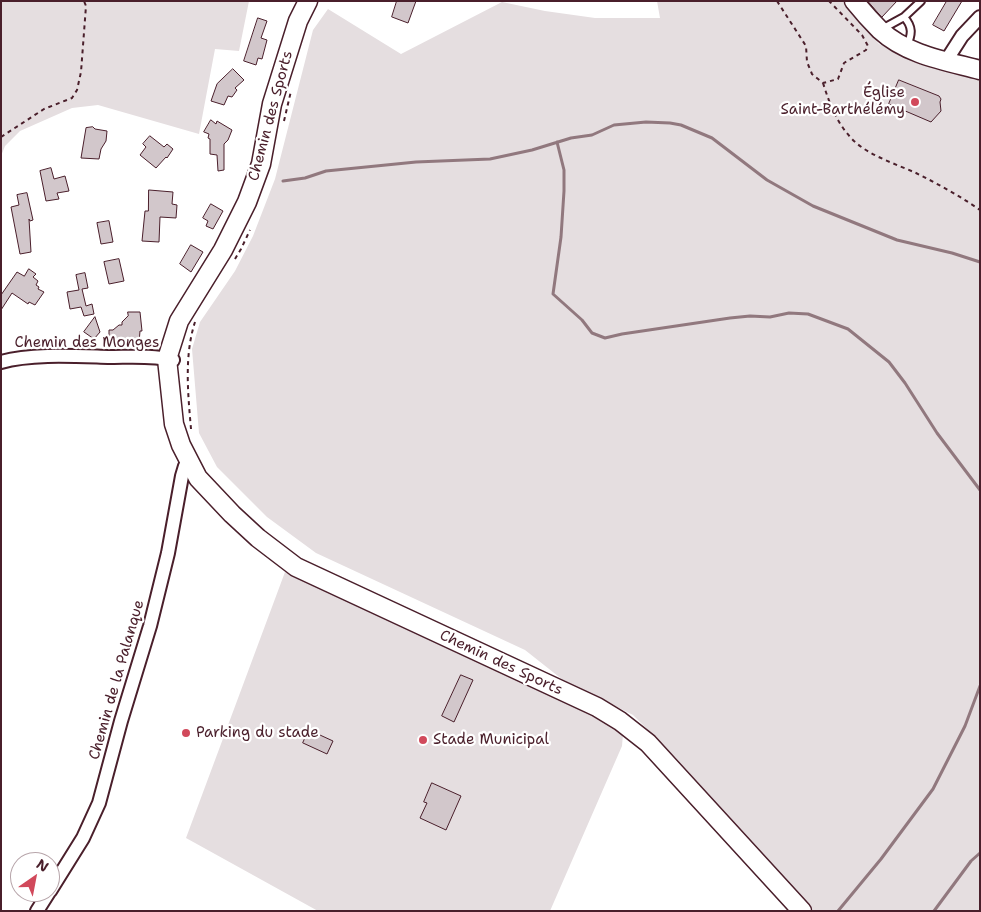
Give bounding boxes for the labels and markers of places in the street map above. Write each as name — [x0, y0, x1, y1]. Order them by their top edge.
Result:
place label: Église Saint-Barthélémy — [781, 84, 905, 119]
marker: Église Saint-Barthélémy — [909, 96, 921, 108]
place label: Parking du stade — [196, 724, 319, 742]
marker: Parking du stade — [180, 727, 192, 739]
place label: Stade Municipal — [433, 731, 549, 749]
marker: Stade Municipal — [417, 734, 429, 746]

